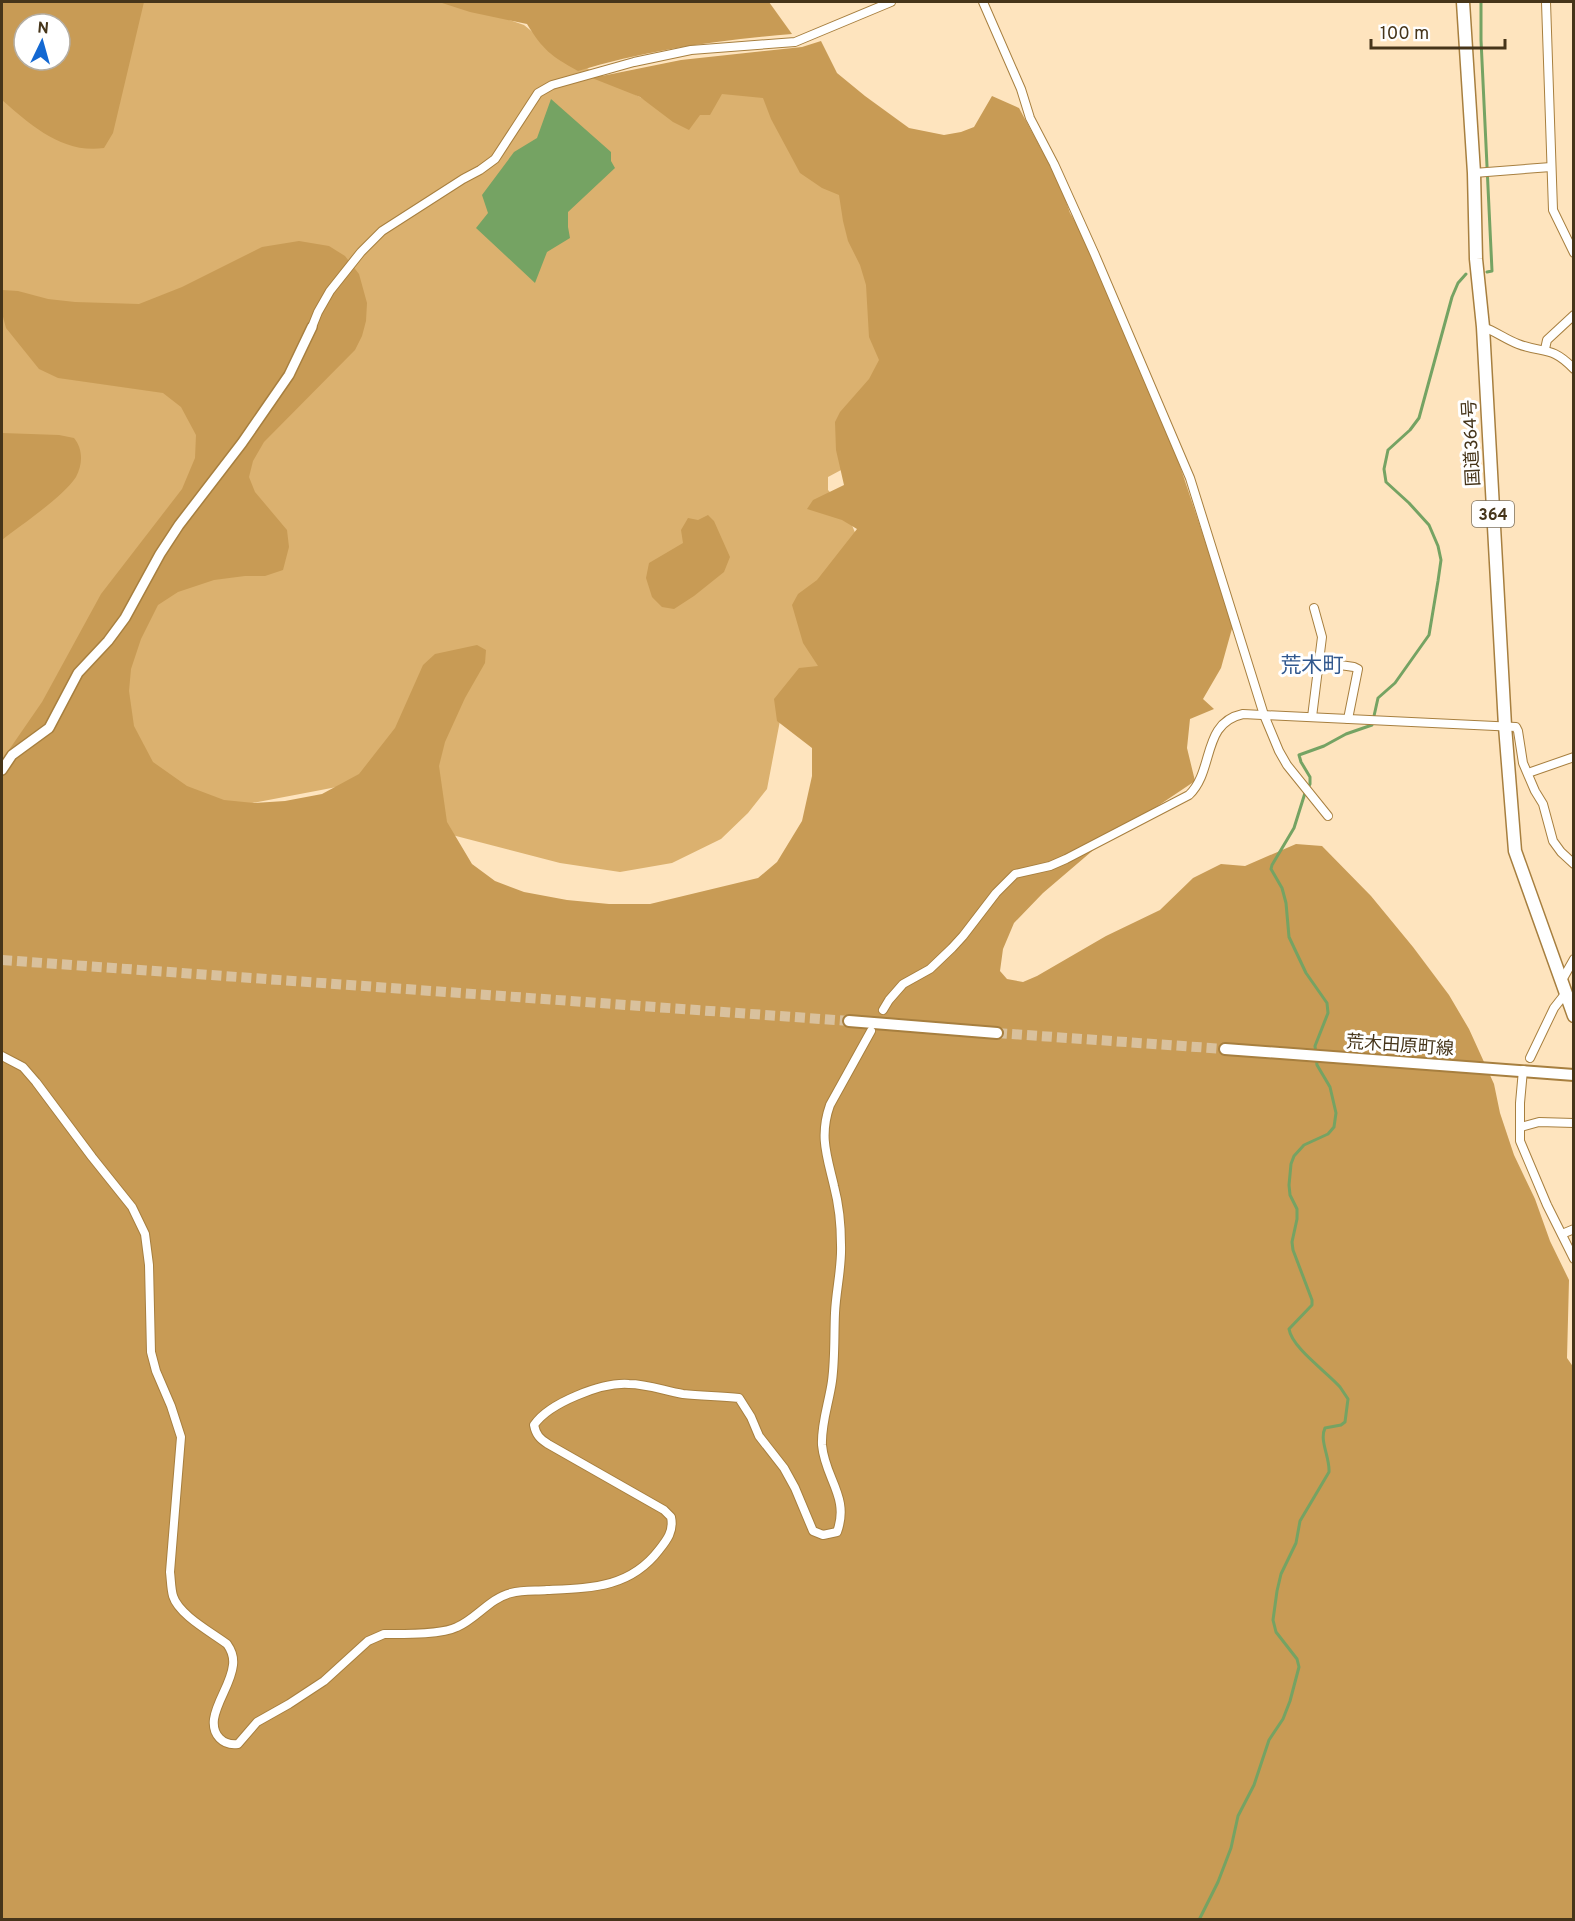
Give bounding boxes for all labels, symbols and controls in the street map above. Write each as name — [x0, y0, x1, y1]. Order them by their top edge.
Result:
north arrow — [12, 12, 72, 72]
scale bar — [1371, 12, 1504, 50]
text: N — [37, 19, 50, 40]
text: 100 m — [1380, 23, 1429, 46]
street label: 国道364号 — [1459, 399, 1486, 487]
road number: 364 — [1472, 501, 1514, 527]
district label: 荒木町 — [1281, 653, 1344, 680]
street label: 荒木田原町線 — [1345, 1031, 1455, 1062]

